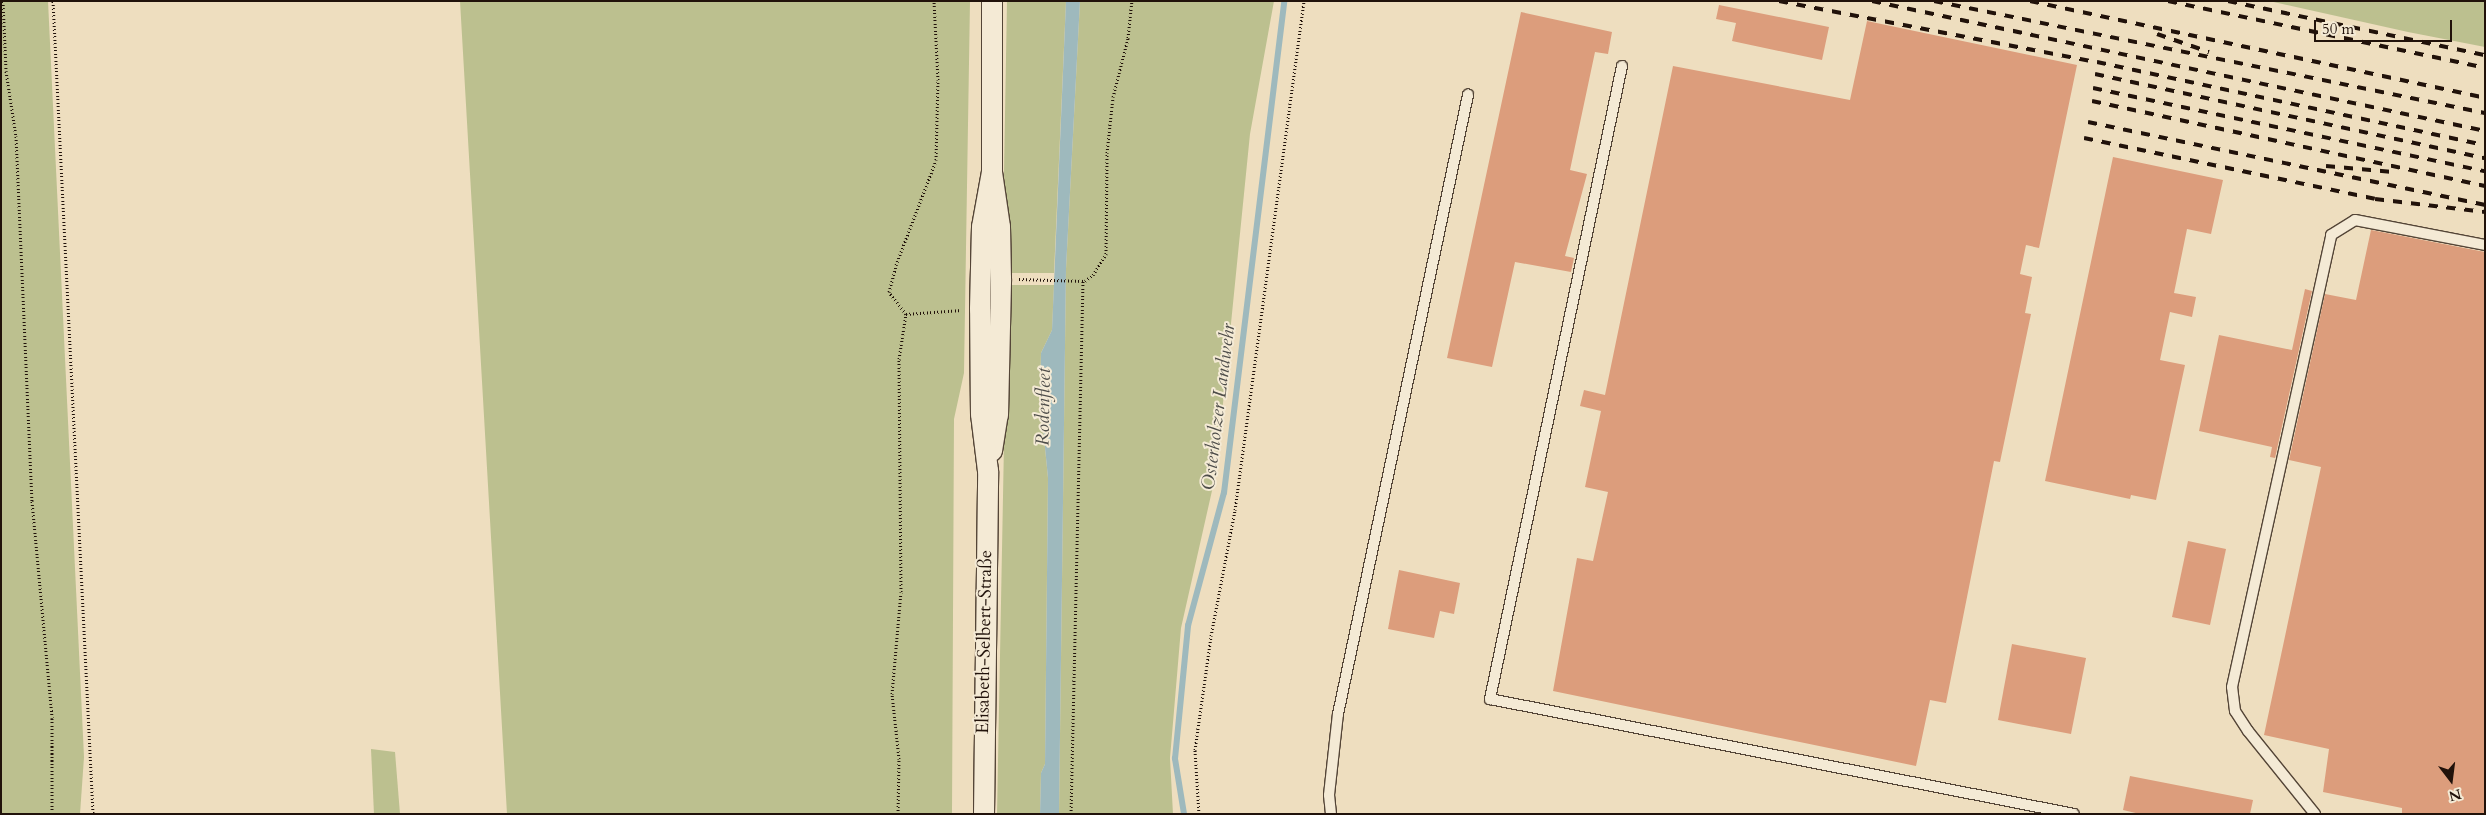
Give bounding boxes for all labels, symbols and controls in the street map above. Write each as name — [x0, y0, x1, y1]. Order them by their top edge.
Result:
scale bar — [2316, 10, 2454, 42]
text: 50 m — [2322, 19, 2354, 39]
water label: Osterholzer Landwehr — [1197, 322, 1241, 492]
water label: Rodenfleet — [1032, 368, 1056, 446]
street label: Elisabeth-Selbert-Straße — [973, 550, 997, 734]
north arrow — [2426, 755, 2476, 805]
text: N — [2447, 784, 2463, 806]

